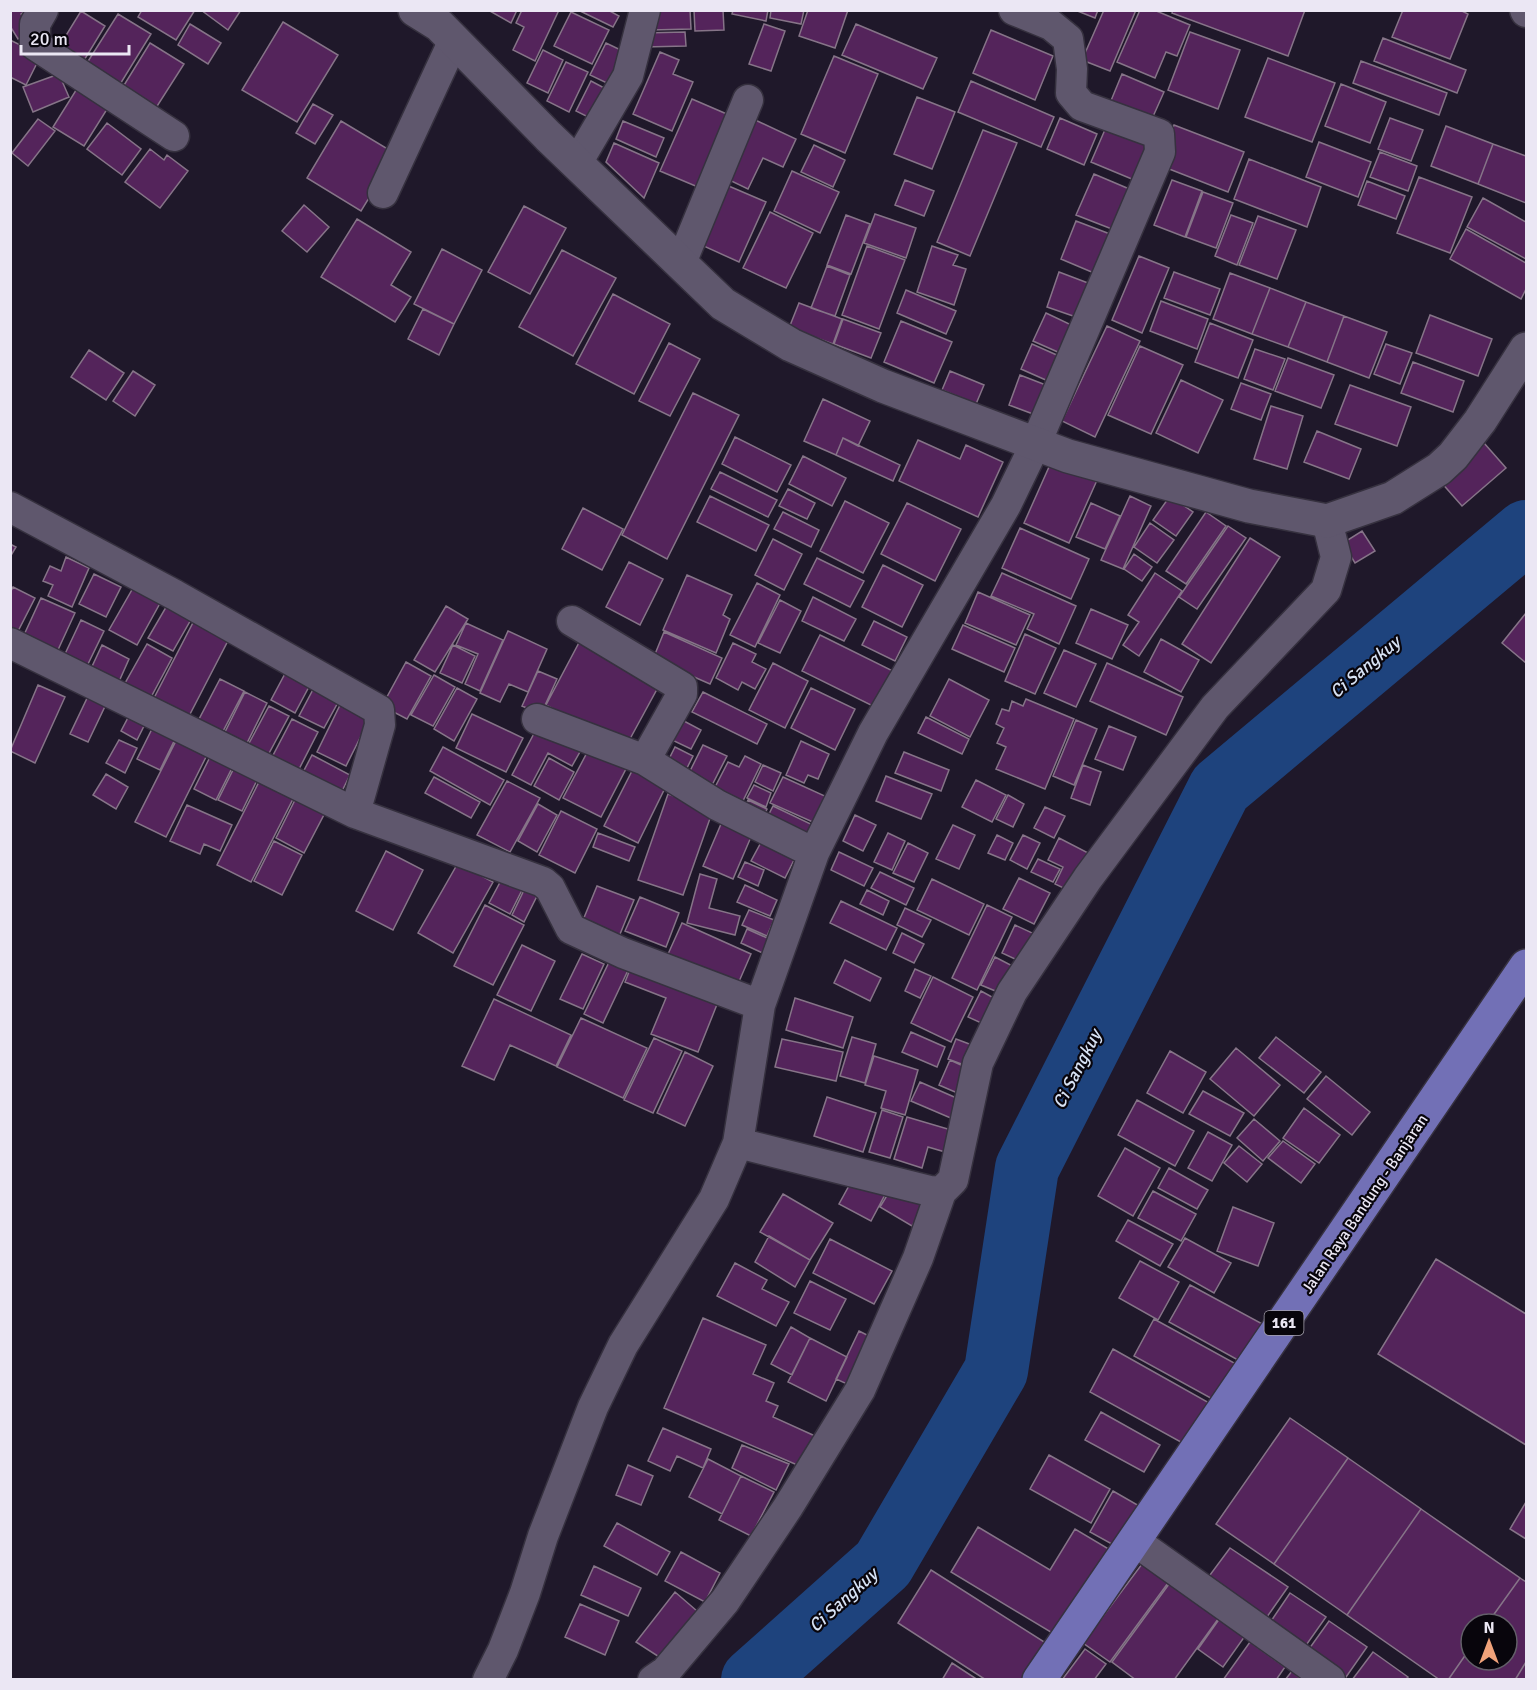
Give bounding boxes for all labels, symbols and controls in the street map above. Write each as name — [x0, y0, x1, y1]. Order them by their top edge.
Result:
scale bar — [21, 18, 129, 56]
text: 20 m — [30, 28, 68, 50]
water label: Ci Sangkuy — [1325, 630, 1407, 703]
water label: Ci Sangkuy — [1048, 1024, 1107, 1112]
street label: Jalan Raya Bandung - Banjaran — [1298, 1111, 1432, 1297]
road number: 161 — [1264, 1311, 1304, 1335]
water label: Ci Sangkuy — [804, 1562, 884, 1637]
north arrow — [1459, 1612, 1519, 1672]
text: N — [1483, 1618, 1495, 1638]

